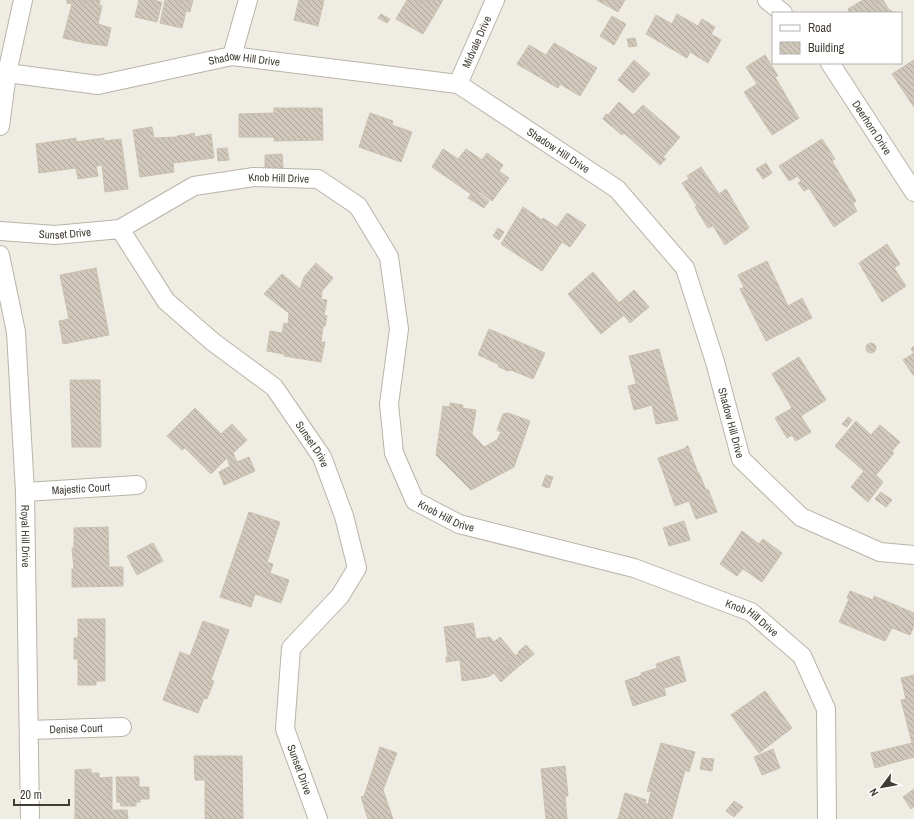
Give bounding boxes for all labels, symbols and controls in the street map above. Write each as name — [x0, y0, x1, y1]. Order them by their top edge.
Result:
legend — [772, 12, 902, 64]
street label: Midvale Drive — [459, 14, 494, 70]
text: Road — [808, 20, 832, 36]
text: Building — [808, 40, 845, 56]
street label: Shadow Hill Drive — [207, 49, 281, 69]
street label: Deerhorn Drive — [849, 98, 895, 157]
street label: Shadow Hill Drive — [524, 125, 593, 176]
street label: Knob Hill Drive — [247, 170, 309, 186]
street label: Sunset Drive — [38, 225, 91, 242]
street label: Shadow Hill Drive — [715, 386, 747, 460]
street label: Sunset Drive — [292, 418, 332, 469]
street label: Majestic Court — [51, 480, 111, 497]
street label: Knob Hill Drive — [416, 497, 476, 535]
street label: Royal Hill Drive — [18, 505, 33, 568]
street label: Knob Hill Drive — [724, 596, 781, 640]
street label: Denise Court — [49, 721, 103, 736]
street label: Sunset Drive — [284, 743, 315, 796]
north arrow — [862, 767, 902, 807]
scale bar — [14, 781, 69, 807]
text: N — [866, 786, 881, 799]
text: 20 m — [20, 787, 42, 803]

